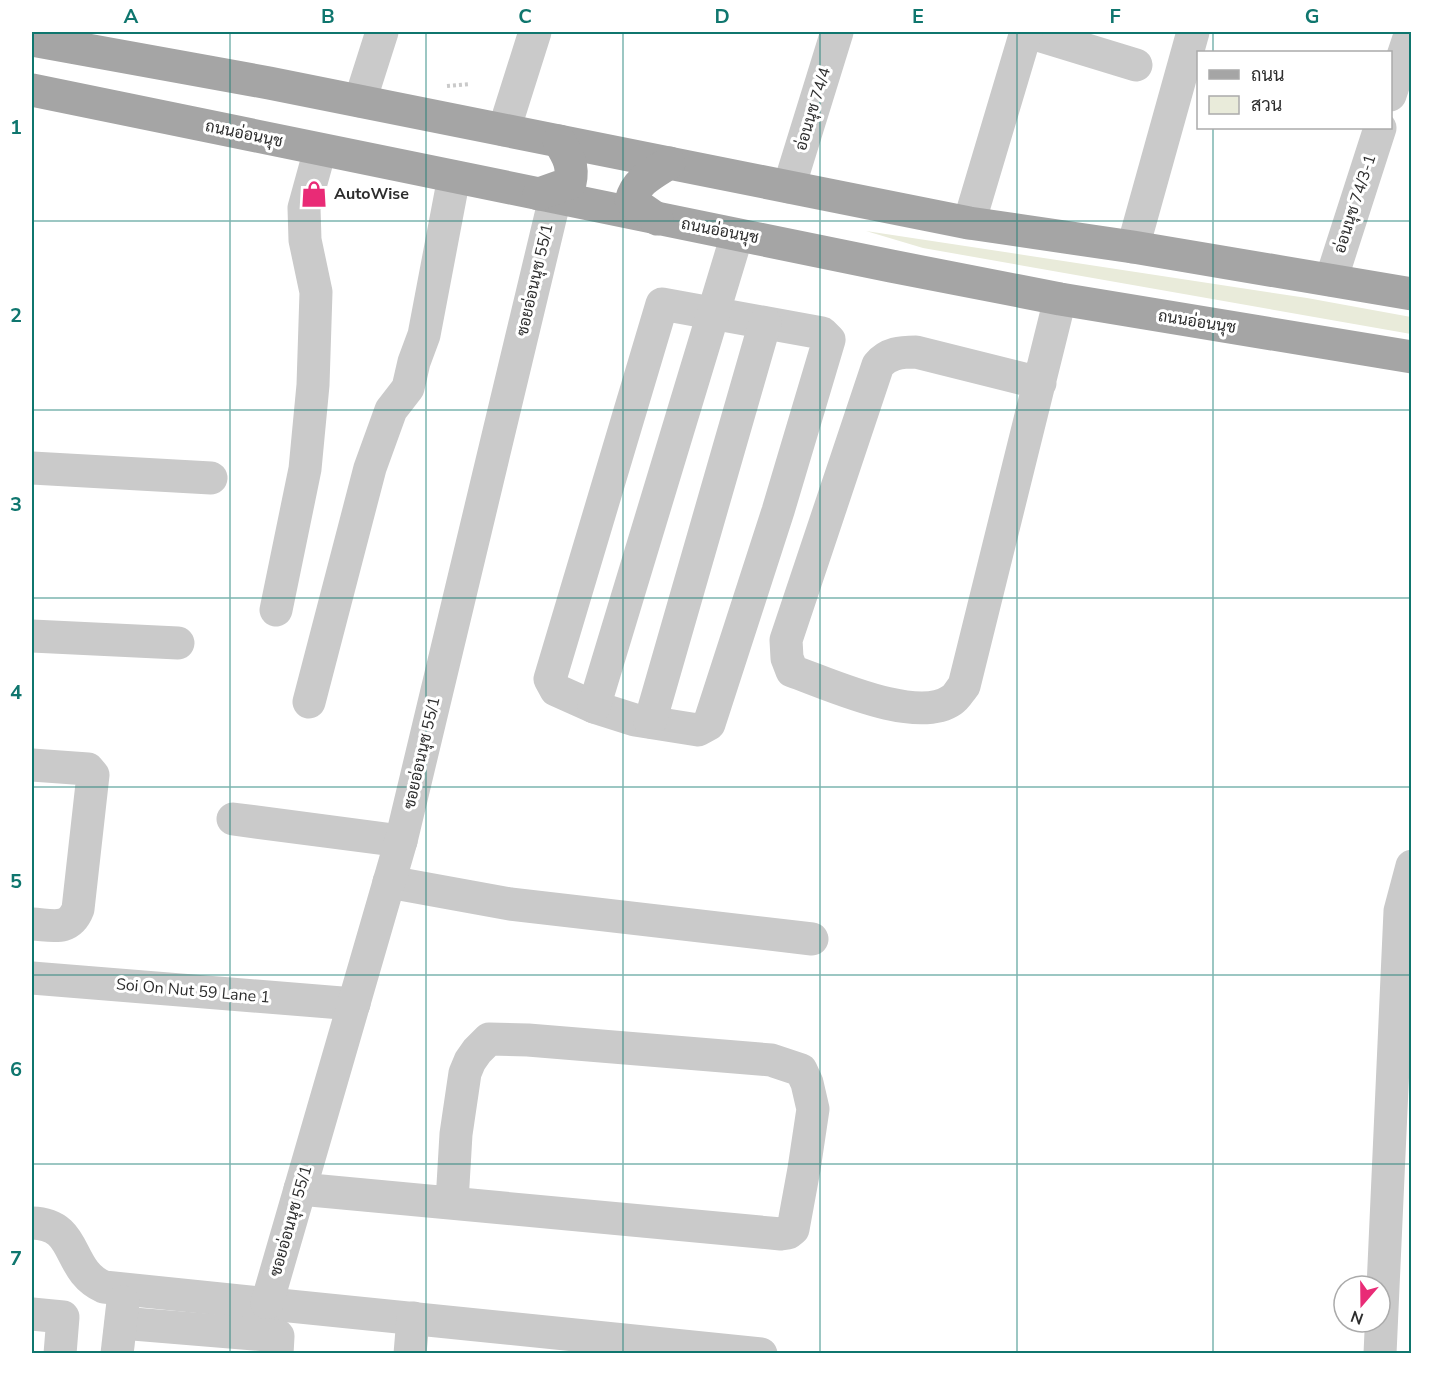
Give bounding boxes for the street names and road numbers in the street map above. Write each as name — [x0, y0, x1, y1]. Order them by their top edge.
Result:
street label: อ่อนนุช 74/4 — [790, 64, 836, 153]
street label: ถนนอ่อนนุช — [203, 115, 285, 153]
street label: อ่อนนุช 74/3-1 — [1329, 152, 1381, 256]
street label: ถนนอ่อนนุช — [679, 213, 761, 249]
street label: ซอยอ่อนนุช 55/1 — [511, 222, 559, 338]
street label: ถนนอ่อนนุช — [1156, 305, 1238, 339]
street label: ซอยอ่อนนุช 55/1 — [398, 695, 446, 811]
street label: Soi On Nut 59 Lane 1 — [115, 973, 271, 1009]
street label: ซอยอ่อนนุช 55/1 — [265, 1163, 317, 1279]

